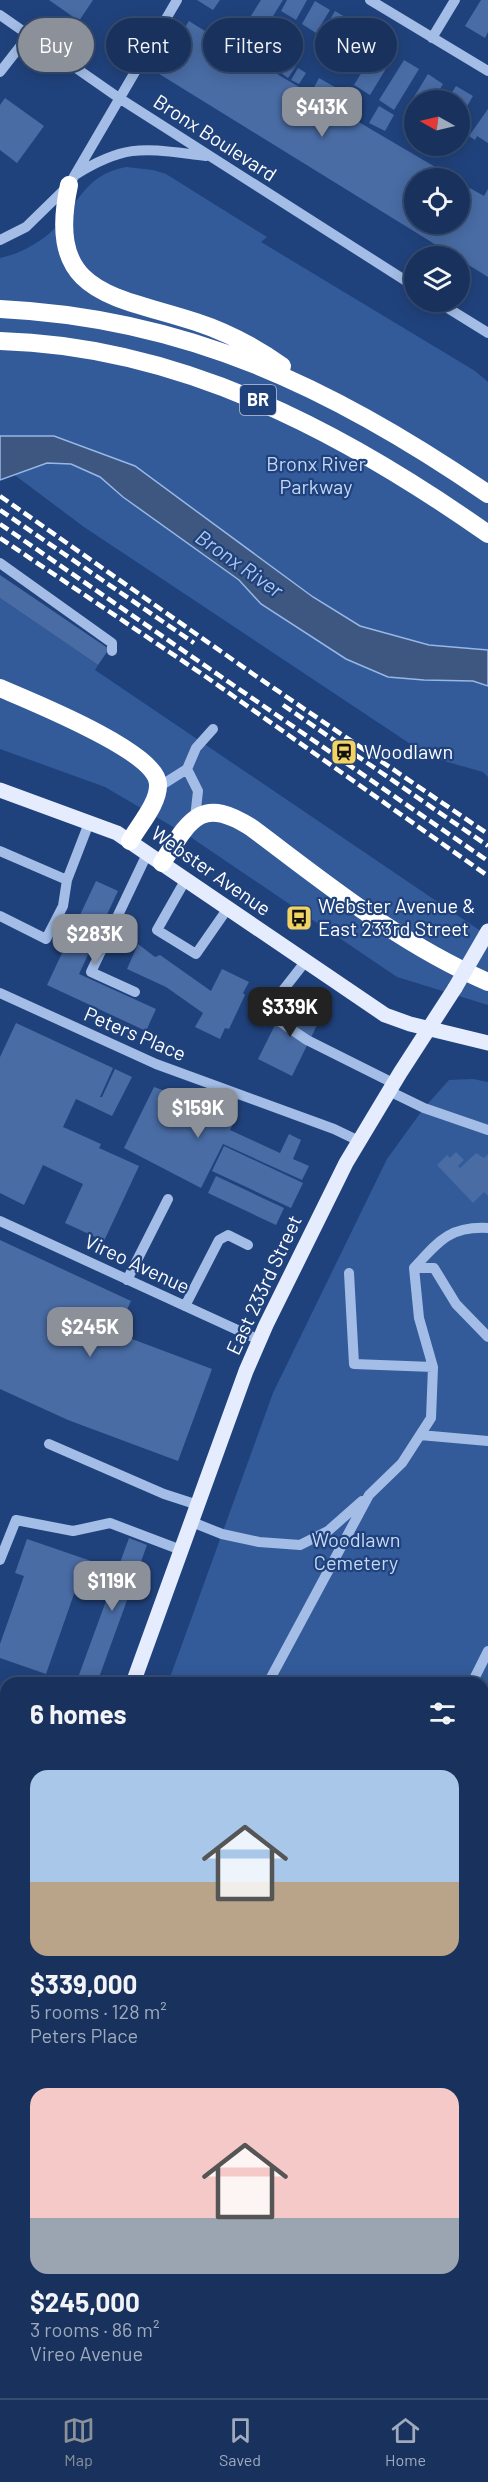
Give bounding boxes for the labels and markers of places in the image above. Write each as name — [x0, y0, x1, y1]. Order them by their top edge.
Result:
pin: $413K — [280, 87, 364, 138]
station icon: Woodlawn — [329, 737, 359, 767]
place label: Woodlawn — [364, 739, 453, 763]
place label: Webster Avenue & East 233rd Street — [318, 893, 475, 940]
bus stop icon: Webster Avenue & East 233rd Street — [284, 903, 314, 933]
pin: $283K — [53, 914, 137, 965]
pin: $339K — [248, 987, 332, 1038]
pin: $159K — [156, 1088, 240, 1139]
pin: $245K — [48, 1307, 132, 1358]
pin: $119K — [70, 1561, 154, 1612]

